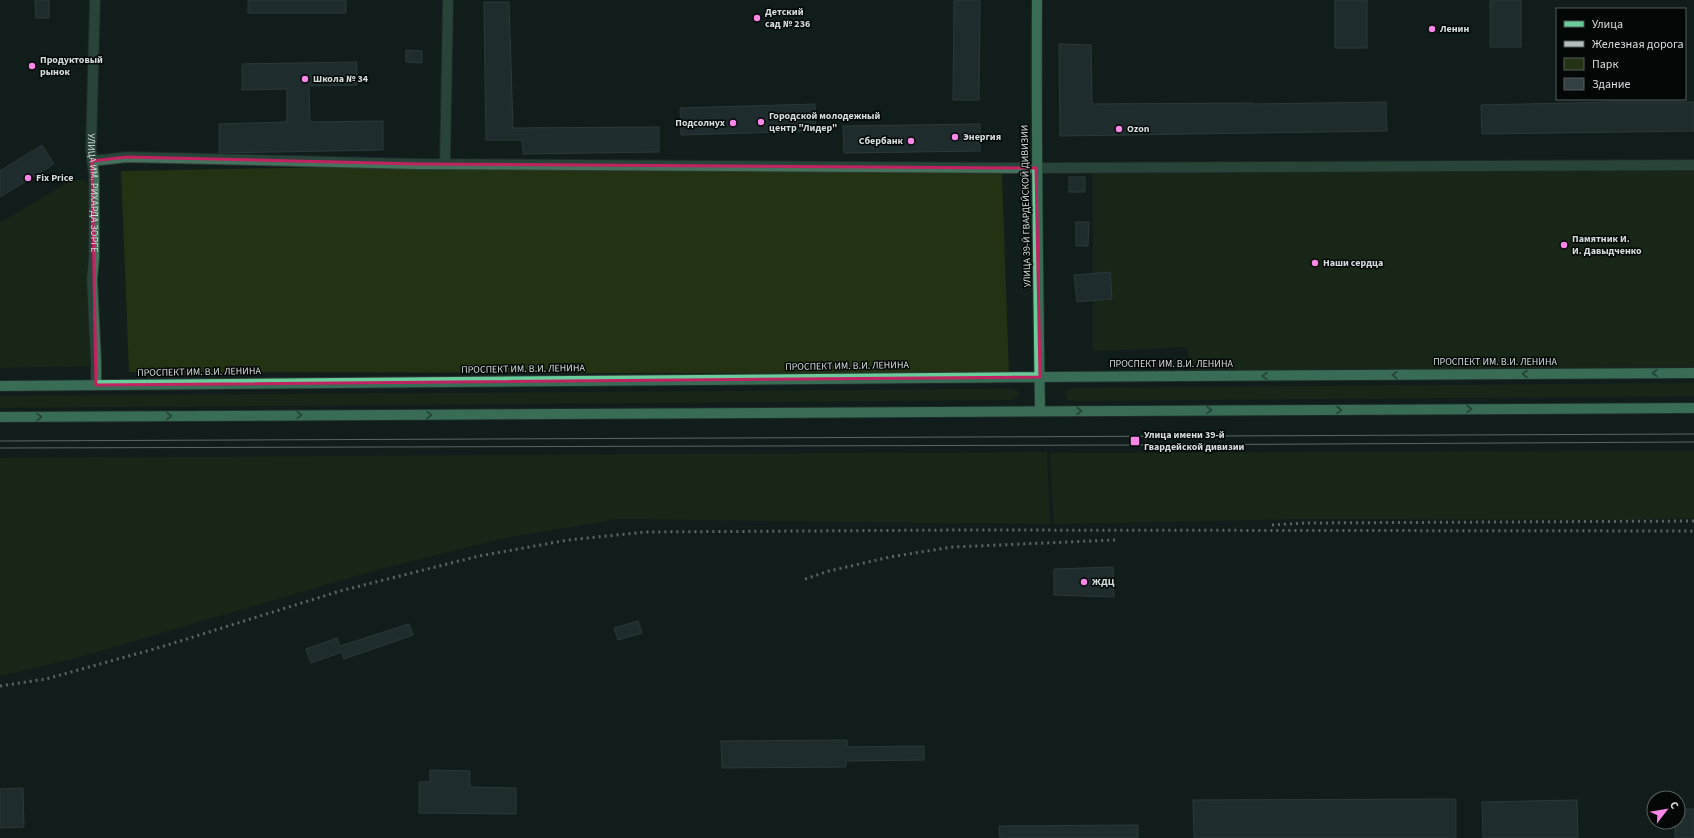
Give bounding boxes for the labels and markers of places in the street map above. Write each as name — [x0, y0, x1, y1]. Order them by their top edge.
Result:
place label: Детский сад № 236 — [765, 5, 810, 31]
marker: Детский сад № 236 — [752, 13, 762, 23]
place label: Ленин — [1439, 22, 1469, 36]
marker: Ленин — [1427, 24, 1437, 34]
place label: Продуктовый рынок — [40, 53, 103, 79]
marker: Продуктовый рынок — [27, 61, 37, 71]
place label: Школа № 34 — [313, 72, 369, 86]
marker: Школа № 34 — [300, 74, 310, 84]
place label: Городской молодежный центр "Лидер" — [769, 109, 880, 135]
place label: Подсолнух — [675, 116, 725, 130]
marker: Городской молодежный центр "Лидер" — [756, 117, 766, 127]
marker: Подсолнух — [728, 118, 738, 128]
place label: Ozon — [1127, 122, 1150, 136]
marker: Ozon — [1114, 124, 1124, 134]
place label: Энергия — [963, 130, 1001, 144]
marker: Энергия — [950, 132, 960, 142]
place label: Сбербанк — [859, 134, 904, 148]
marker: Сбербанк — [906, 136, 916, 146]
place label: Fix Price — [36, 171, 73, 185]
marker: Fix Price — [23, 173, 33, 183]
place label: Памятник И. И. Давыдченко — [1572, 232, 1642, 258]
marker: Памятник И. И. Давыдченко — [1559, 240, 1569, 250]
place label: Наши сердца — [1323, 256, 1383, 270]
marker: Наши сердца — [1310, 258, 1320, 268]
place label: Улица имени 39-й Гвардейской дивизии — [1144, 428, 1245, 454]
marker: Улица имени 39-й Гвардейской дивизии — [1129, 435, 1141, 447]
place label: ЖДЦ — [1092, 575, 1115, 589]
marker: ЖДЦ — [1079, 577, 1089, 587]

